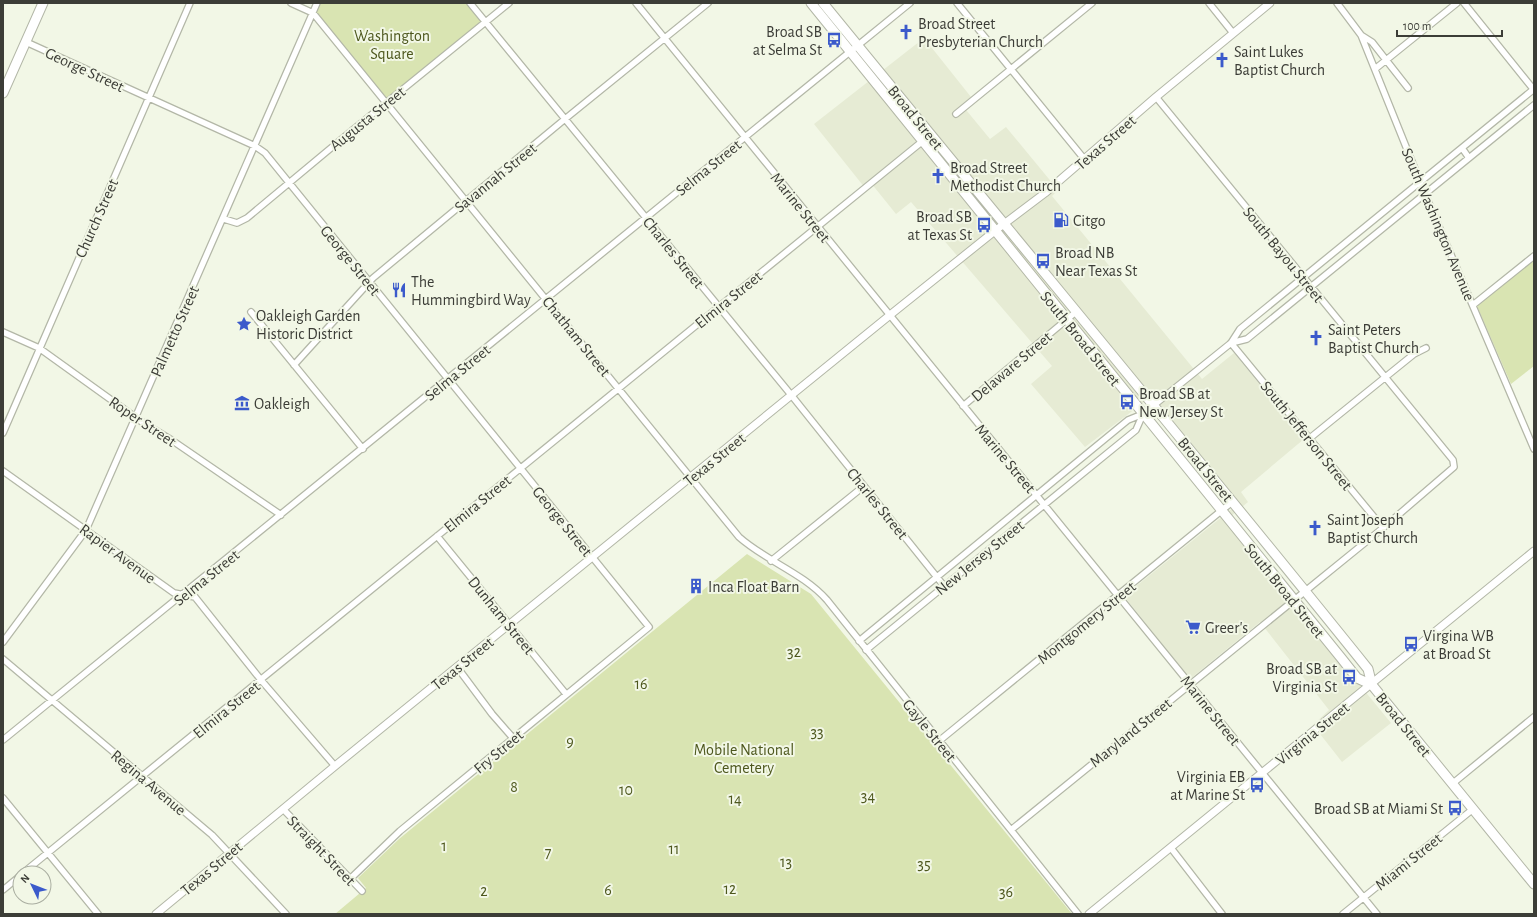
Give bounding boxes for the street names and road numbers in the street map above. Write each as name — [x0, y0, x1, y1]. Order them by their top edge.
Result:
street label: George Street — [43, 45, 126, 95]
street label: Broad Street — [885, 83, 946, 153]
street label: Augusta Street — [327, 84, 408, 154]
street label: Texas Street — [1072, 112, 1139, 173]
street label: Selma Street — [673, 137, 744, 199]
street label: Savannah Street — [452, 140, 540, 216]
street label: South Washington Avenue — [1399, 146, 1478, 303]
street label: Marine Street — [767, 170, 833, 246]
street label: Church Street — [72, 177, 121, 260]
street label: South Bayou Street — [1239, 204, 1327, 306]
street label: Charles Street — [640, 214, 707, 291]
street label: George Street — [317, 223, 383, 299]
street label: Elmira Street — [692, 268, 765, 331]
street label: Palmetto Street — [148, 284, 202, 379]
street label: South Broad Street — [1037, 288, 1123, 389]
street label: Chatham Street — [539, 294, 613, 380]
street label: Delaware Street — [968, 329, 1055, 405]
street label: Selma Street — [422, 342, 493, 404]
street label: South Jefferson Street — [1257, 378, 1355, 493]
street label: Roper Street — [106, 394, 179, 450]
street label: Marine Street — [972, 421, 1039, 496]
street label: Texas Street — [681, 430, 749, 489]
street label: Broad Street — [1175, 435, 1236, 505]
street label: Charles Street — [844, 465, 911, 542]
street label: Elmira Street — [441, 472, 514, 535]
street label: George Street — [529, 484, 595, 560]
street label: New Jersey Street — [932, 517, 1028, 599]
street label: Rapier Avenue — [76, 521, 158, 587]
street label: South Broad Street — [1241, 540, 1327, 641]
street label: Selma Street — [171, 547, 242, 609]
street label: Dunham Street — [465, 574, 537, 658]
street label: Montgomery Street — [1034, 578, 1139, 668]
street label: Texas Street — [429, 634, 497, 693]
street label: Marine Street — [1177, 673, 1243, 749]
street label: Elmira Street — [190, 678, 263, 741]
street label: Broad Street — [1373, 690, 1434, 760]
street label: Maryland Street — [1087, 695, 1175, 771]
street label: Gayle Street — [899, 696, 959, 765]
street label: Virginia Street — [1273, 699, 1352, 768]
street label: Fry Street — [471, 727, 527, 778]
street label: Regina Avenue — [108, 747, 189, 819]
street label: Straight Street — [284, 813, 358, 889]
street label: Miami Street — [1372, 830, 1445, 893]
street label: Texas Street — [178, 839, 245, 899]

